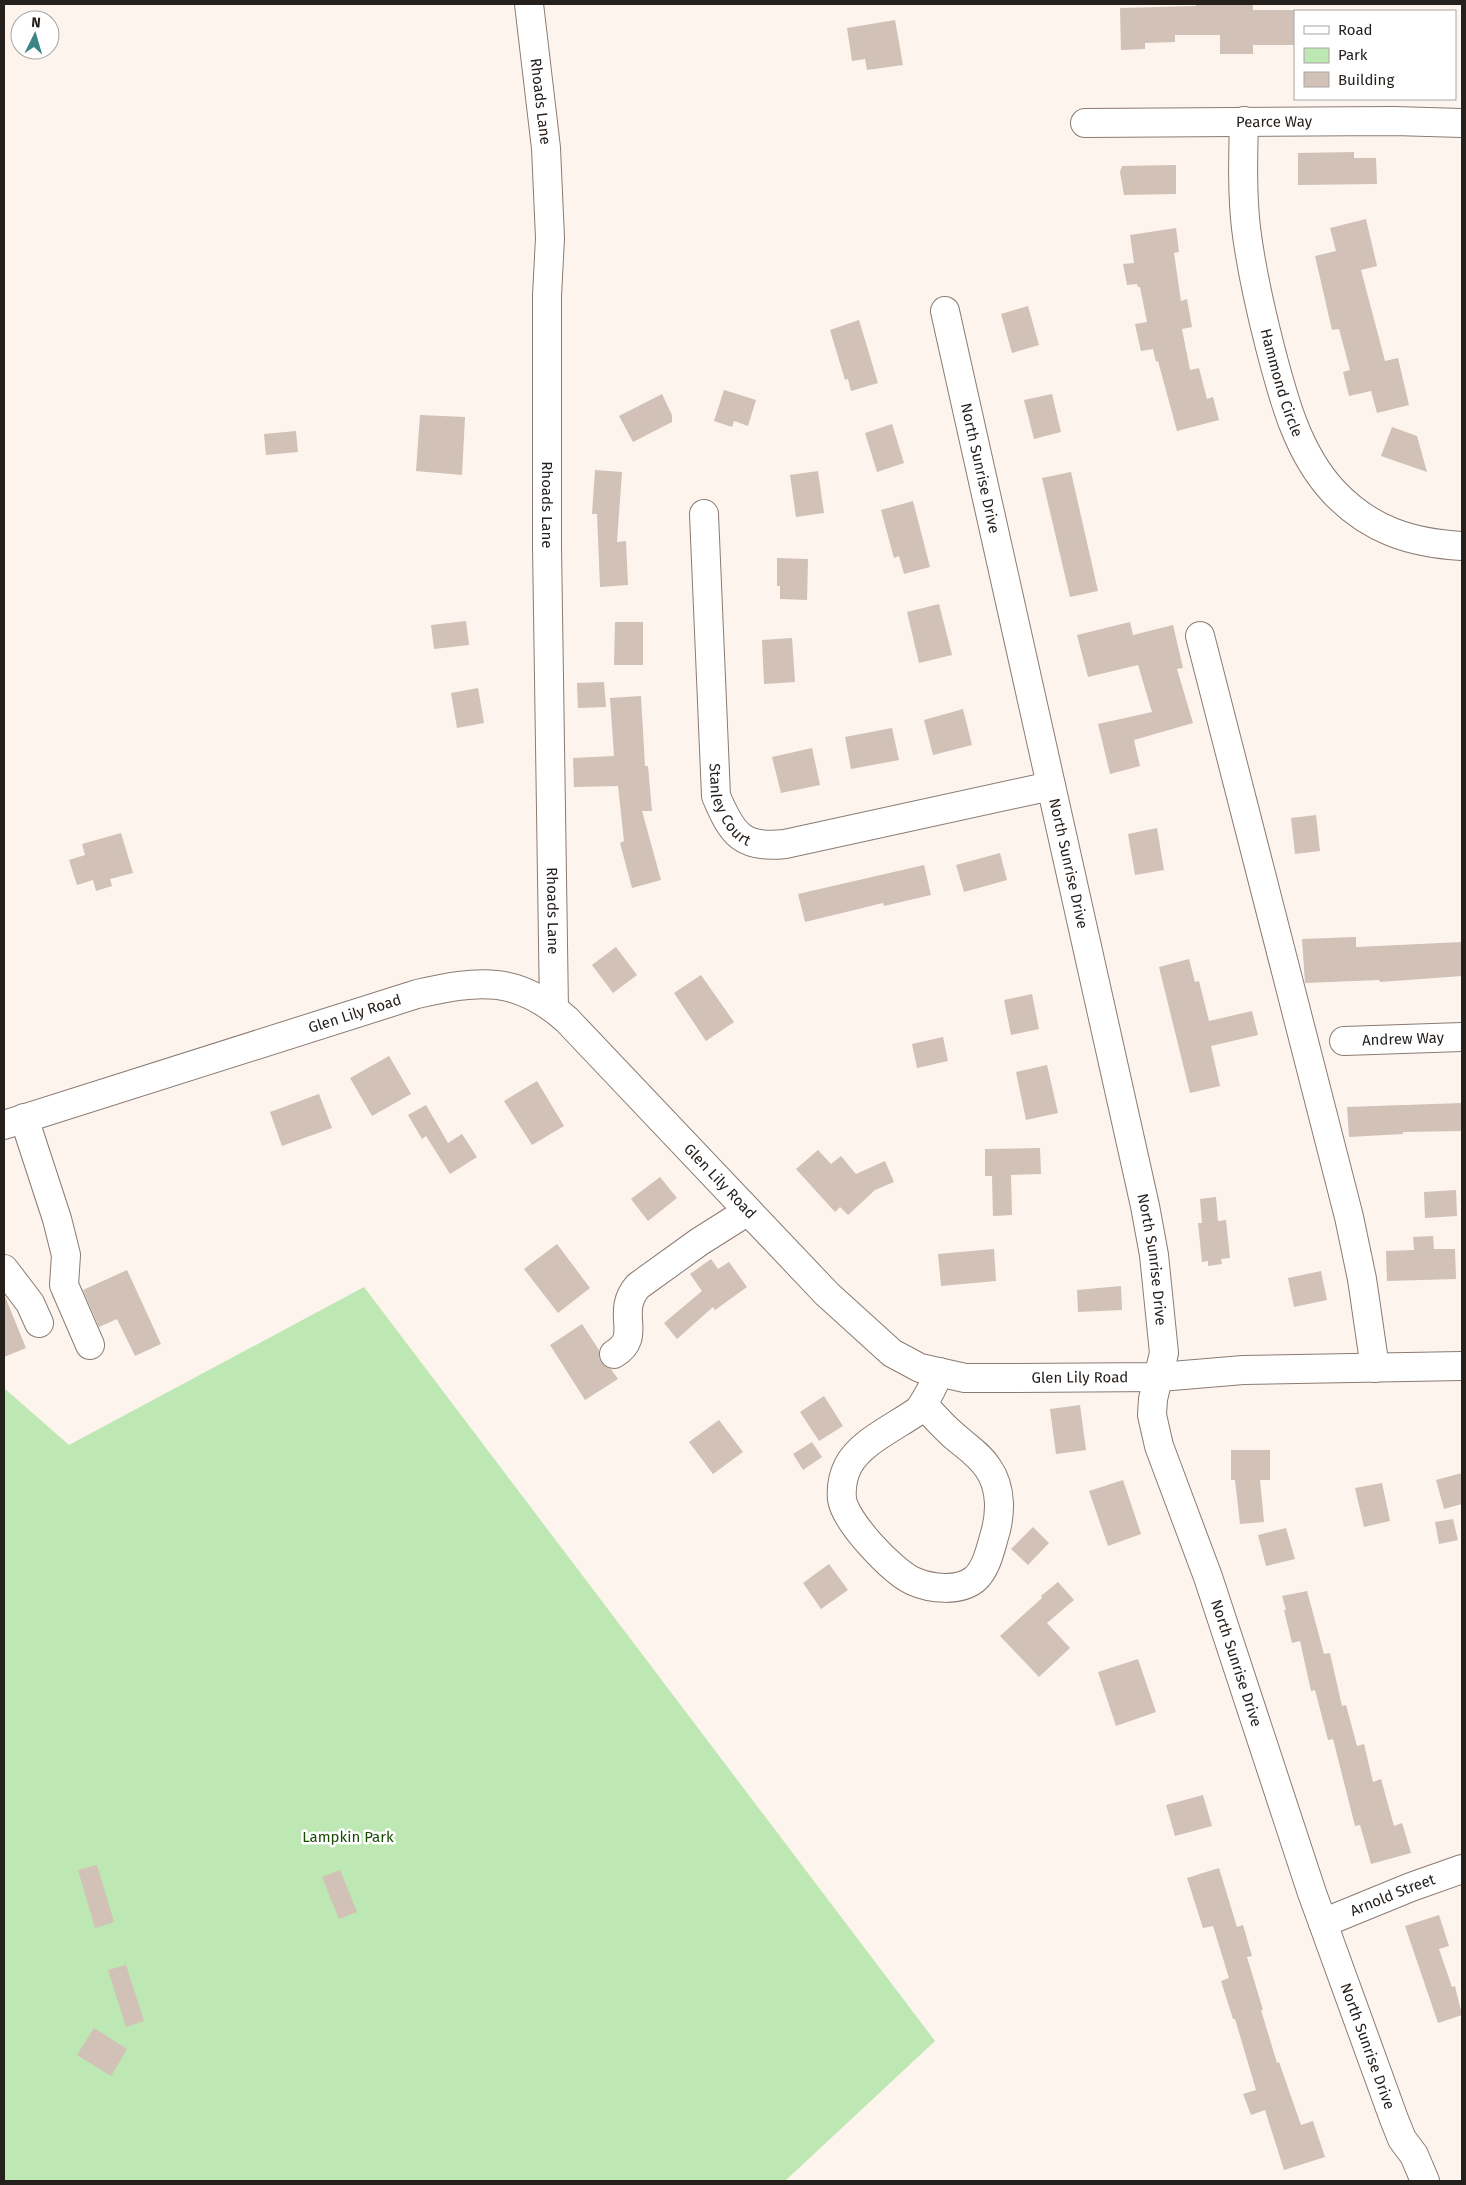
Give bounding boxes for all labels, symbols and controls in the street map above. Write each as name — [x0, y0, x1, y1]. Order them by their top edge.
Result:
north arrow — [10, 10, 60, 60]
legend — [1294, 10, 1456, 100]
text: N — [31, 14, 41, 31]
text: Road — [1338, 21, 1373, 39]
text: Park — [1338, 46, 1368, 64]
street label: Rhoads Lane — [526, 57, 555, 146]
text: Building — [1338, 71, 1394, 89]
street label: Pearce Way — [1236, 113, 1313, 131]
street label: Hammond Circle — [1257, 327, 1307, 440]
street label: North Sunrise Drive — [957, 401, 1003, 535]
street label: Rhoads Lane — [538, 461, 556, 548]
street label: Stanley Court — [706, 763, 754, 850]
street label: North Sunrise Drive — [1045, 796, 1092, 930]
street label: Rhoads Lane — [543, 867, 562, 954]
street label: Glen Lily Road — [306, 991, 404, 1037]
street label: Andrew Way — [1362, 1029, 1445, 1049]
street label: Glen Lily Road — [680, 1140, 760, 1223]
street label: North Sunrise Drive — [1133, 1192, 1170, 1326]
street label: Glen Lily Road — [1031, 1368, 1128, 1387]
street label: North Sunrise Drive — [1207, 1597, 1266, 1729]
park label: Lampkin Park — [302, 1828, 394, 1846]
street label: Arnold Street — [1347, 1870, 1438, 1920]
street label: North Sunrise Drive — [1336, 1981, 1399, 2112]

